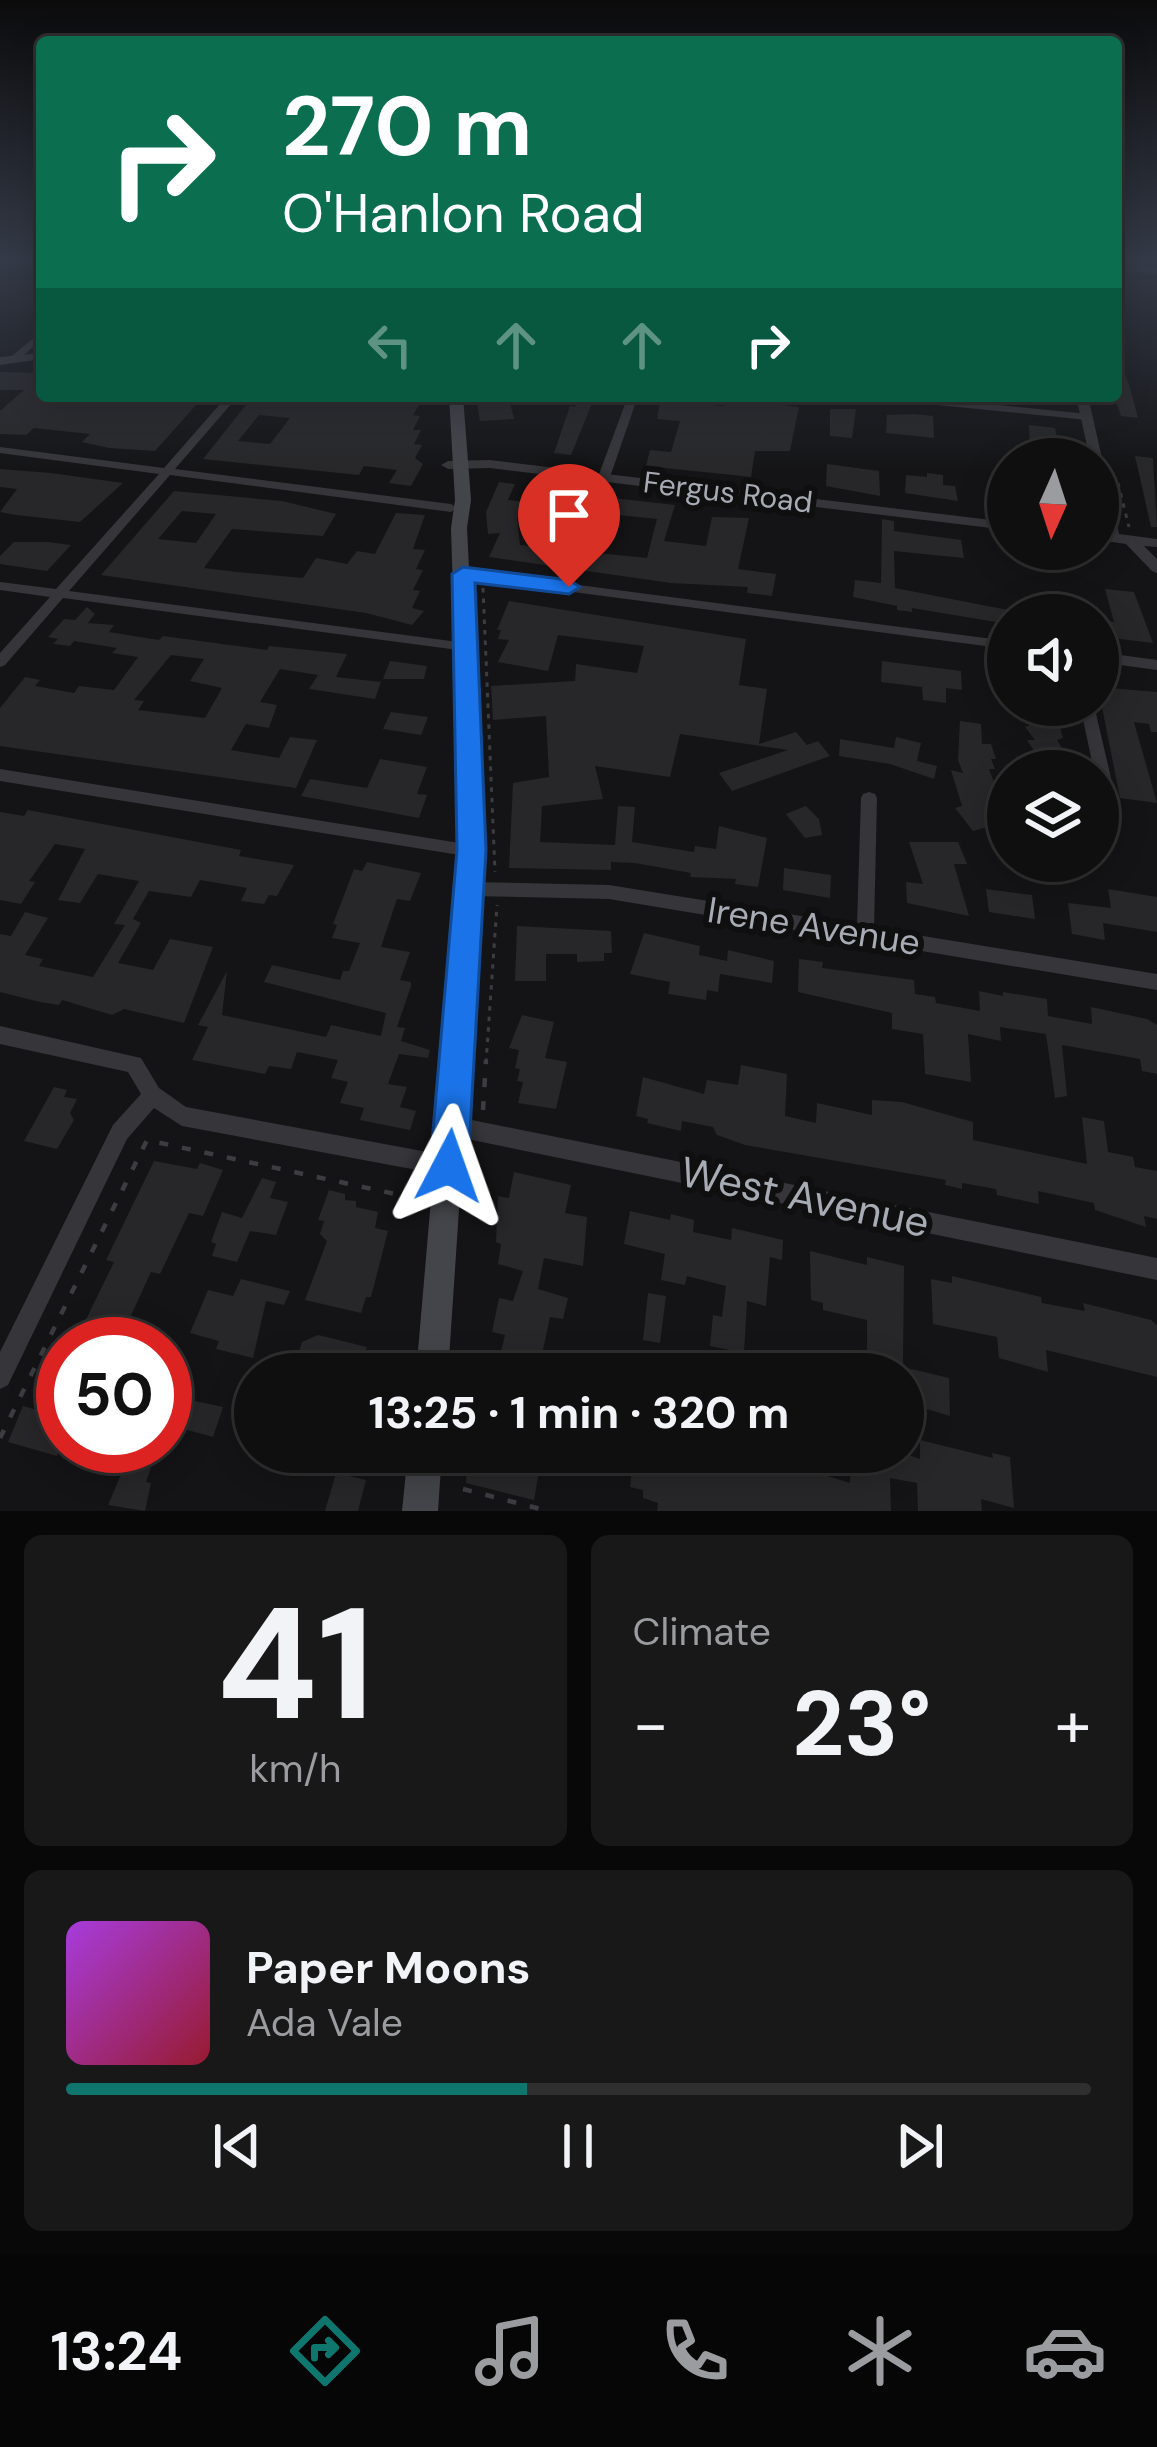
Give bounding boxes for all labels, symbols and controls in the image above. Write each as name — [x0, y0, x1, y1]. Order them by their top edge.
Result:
text: 270 m — [282, 72, 532, 181]
icon: right — [84, 84, 240, 240]
text: O'Hanlon Road — [282, 178, 645, 249]
icon: left — [357, 312, 423, 378]
icon: ahead — [483, 312, 549, 378]
icon: ahead — [609, 312, 675, 378]
icon: right — [735, 312, 801, 378]
north arrow — [987, 438, 1119, 570]
map controls — [987, 438, 1119, 882]
street label: Fergus Road — [641, 462, 815, 522]
pin — [518, 464, 620, 587]
icon: arrive — [536, 482, 602, 548]
button: sound — [987, 594, 1119, 726]
button: layers — [987, 750, 1119, 882]
street label: Irene Avenue — [704, 886, 924, 966]
position arrow — [386, 1103, 512, 1229]
street label: West Avenue — [676, 1144, 934, 1250]
speed limit sign: 50 — [36, 1317, 192, 1473]
text: 13:25 · 1 min · 320 m — [369, 1383, 789, 1442]
text: 41 — [216, 1563, 374, 1766]
text: Climate — [633, 1606, 771, 1657]
text: 23° — [792, 1666, 931, 1783]
text: − — [633, 1682, 669, 1767]
text: + — [1055, 1682, 1091, 1767]
text: km/h — [249, 1743, 341, 1794]
text: Paper Moons — [246, 1938, 531, 1997]
text: Ada Vale — [246, 1997, 403, 2048]
icon: previous — [204, 2113, 270, 2179]
icon: pause — [545, 2113, 611, 2179]
icon: next — [887, 2113, 953, 2179]
icon: directions — [283, 2309, 367, 2393]
icon: music — [468, 2309, 552, 2393]
icon: phone — [653, 2309, 737, 2393]
icon: climate — [838, 2309, 922, 2393]
icon: car — [1023, 2309, 1107, 2393]
text: 13:24 — [50, 2316, 182, 2387]

